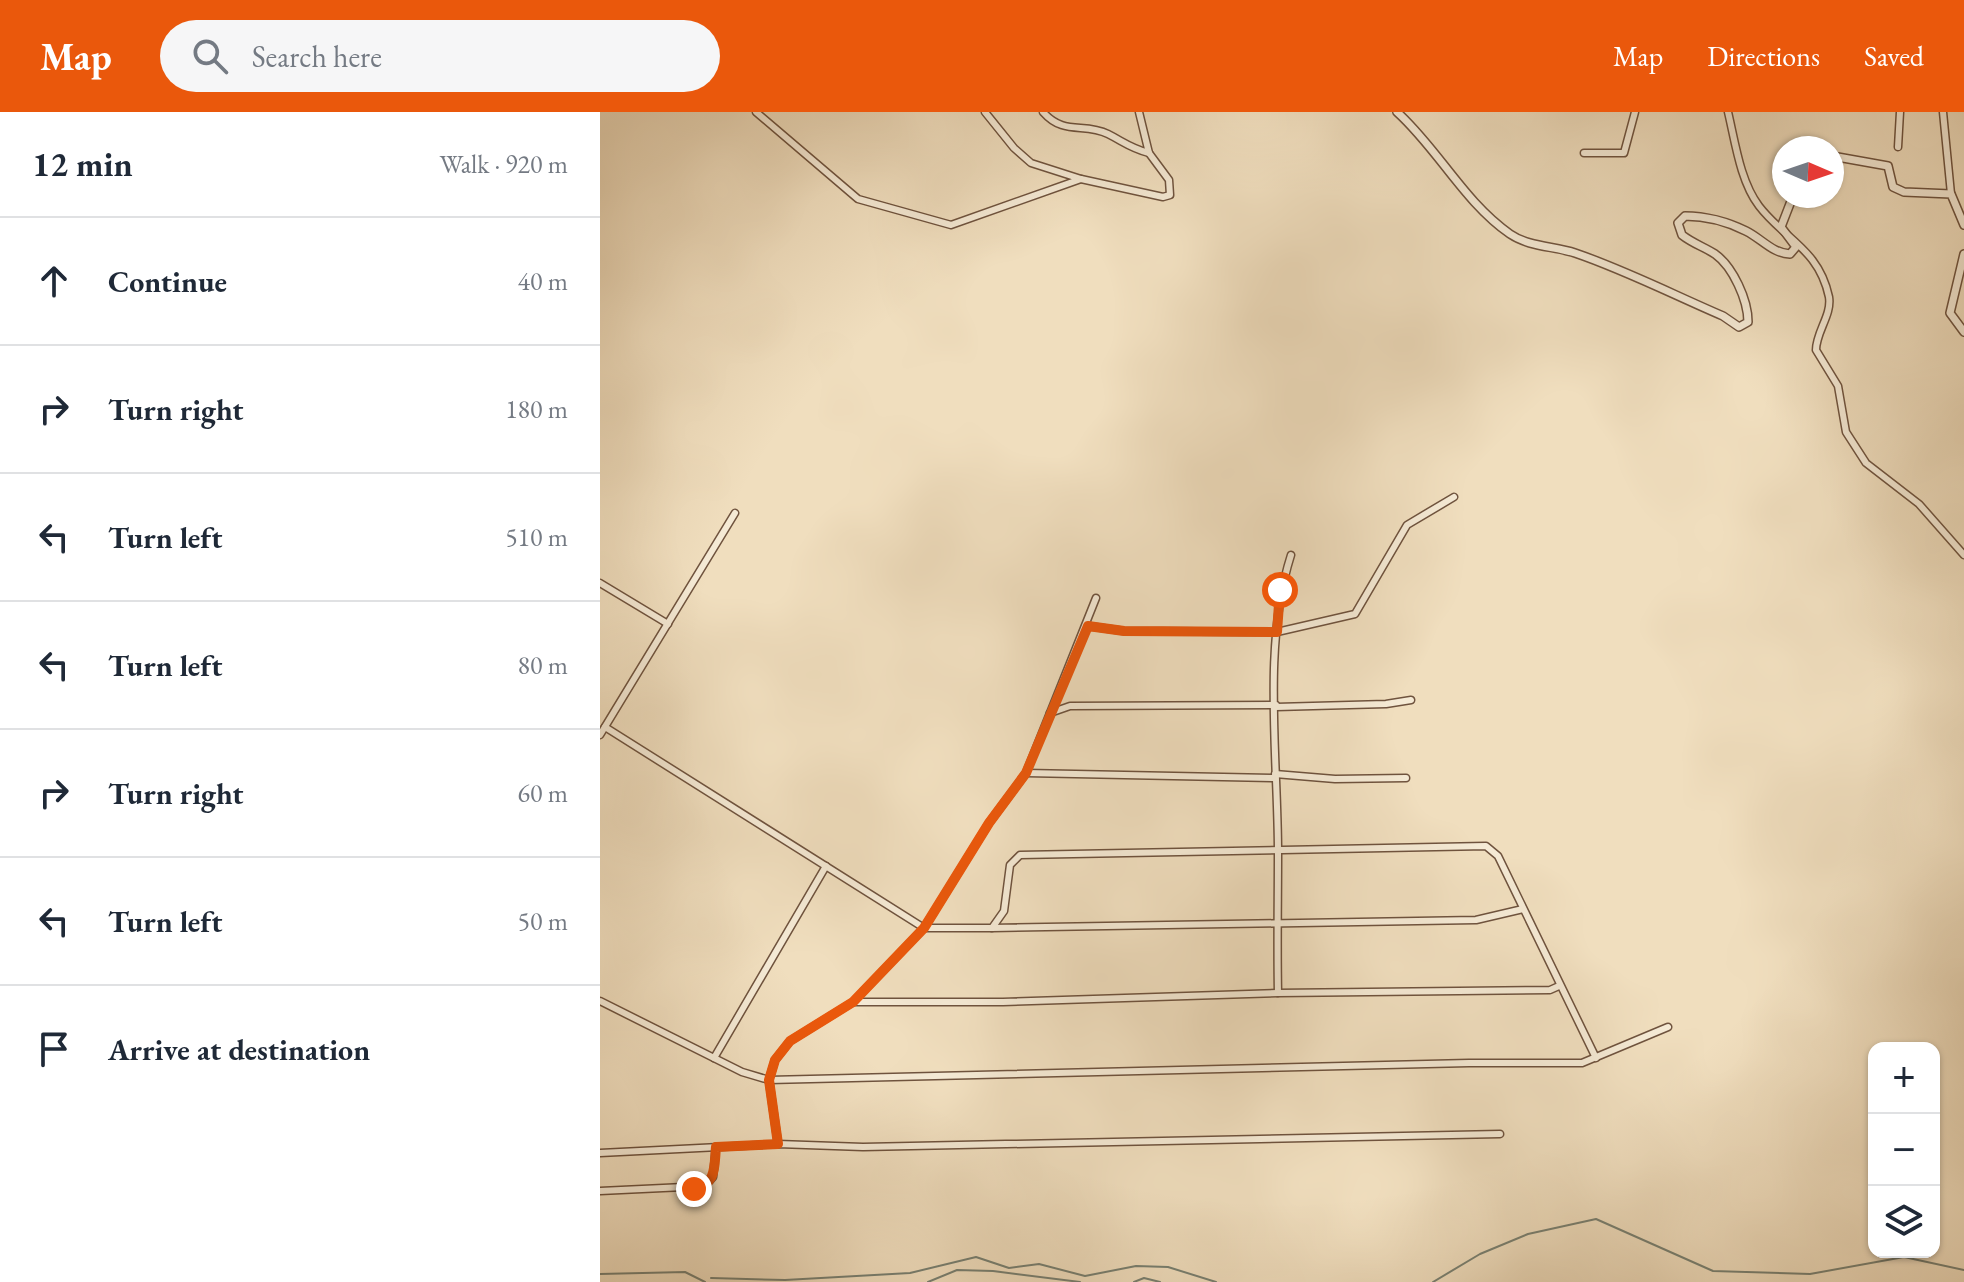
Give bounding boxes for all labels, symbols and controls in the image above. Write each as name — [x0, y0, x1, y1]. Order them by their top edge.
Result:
search box — [160, 20, 720, 92]
text: Map — [40, 32, 112, 81]
icon: search — [188, 34, 232, 78]
text: Search here — [252, 37, 382, 76]
text: Map — [1613, 38, 1663, 74]
text: Directions — [1707, 38, 1820, 74]
text: Saved — [1864, 38, 1924, 74]
north arrow — [1772, 136, 1844, 208]
text: 12 min — [32, 142, 133, 186]
text: Walk · 920 m — [440, 147, 568, 181]
icon: ahead — [32, 259, 76, 303]
text: Continue — [108, 262, 227, 301]
text: 40 m — [518, 264, 568, 298]
icon: right — [32, 387, 76, 431]
text: Turn right — [108, 390, 244, 429]
text: 180 m — [505, 392, 568, 426]
icon: left — [32, 515, 76, 559]
text: Turn left — [108, 518, 222, 557]
text: 510 m — [505, 520, 568, 554]
route start — [1262, 572, 1298, 608]
icon: left — [32, 643, 76, 687]
text: Turn left — [108, 646, 222, 685]
text: 80 m — [518, 648, 568, 682]
icon: right — [32, 771, 76, 815]
text: Turn right — [108, 774, 244, 813]
text: 60 m — [518, 776, 568, 810]
icon: left — [32, 899, 76, 943]
text: Turn left — [108, 902, 222, 941]
text: 50 m — [518, 904, 568, 938]
icon: arrive — [32, 1027, 76, 1071]
text: Arrive at destination — [108, 1030, 370, 1069]
map controls — [1868, 1042, 1940, 1258]
button: + — [1868, 1042, 1940, 1114]
button: − — [1868, 1114, 1940, 1186]
route end — [676, 1171, 712, 1207]
button: layers — [1868, 1186, 1940, 1258]

